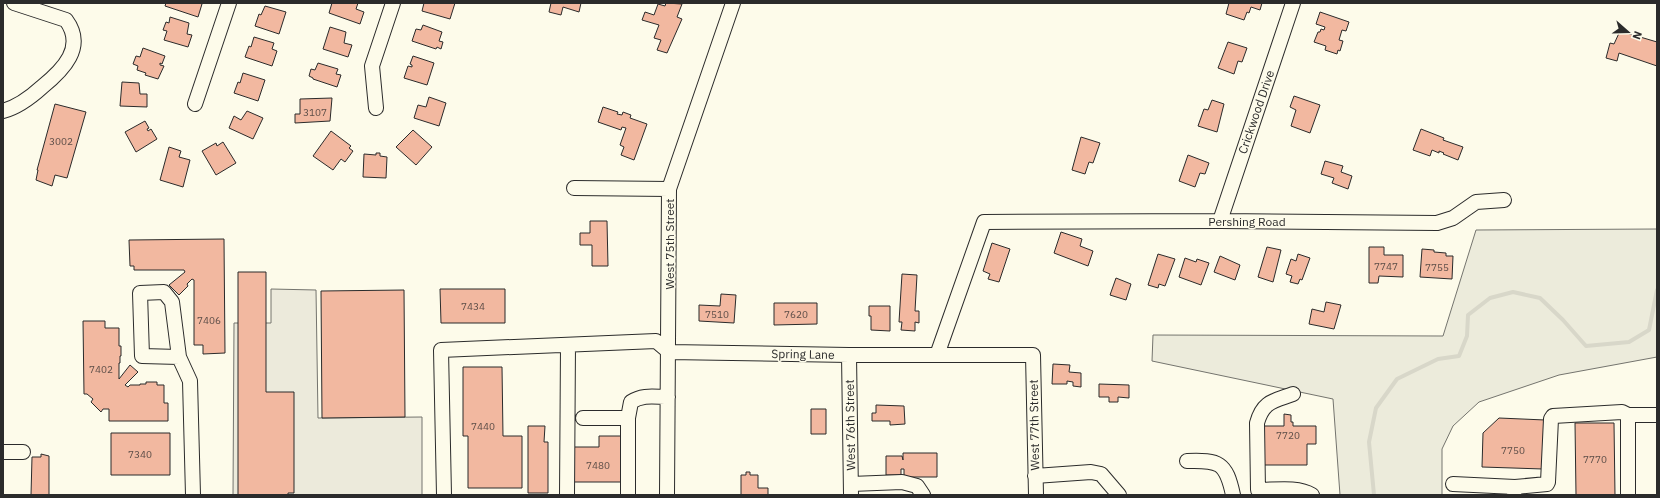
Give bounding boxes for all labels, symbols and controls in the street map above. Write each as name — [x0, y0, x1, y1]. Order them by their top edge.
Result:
north arrow — [1608, 12, 1648, 52]
text: N — [1629, 29, 1645, 42]
street label: Crickwood Drive — [1235, 68, 1277, 156]
house number: 3107 — [303, 106, 327, 119]
house number: 3002 — [49, 135, 73, 148]
street label: West 75th Street — [662, 198, 677, 290]
street label: Pershing Road — [1208, 214, 1286, 229]
house number: 7747 — [1374, 260, 1398, 273]
house number: 7755 — [1425, 261, 1449, 274]
house number: 7434 — [461, 300, 485, 313]
house number: 7510 — [705, 308, 729, 321]
house number: 7620 — [784, 308, 808, 321]
house number: 7406 — [197, 314, 221, 327]
street label: Spring Lane — [771, 346, 835, 362]
house number: 7402 — [89, 363, 113, 376]
street label: West 76th Street — [842, 379, 858, 471]
street label: West 77th Street — [1026, 379, 1042, 471]
house number: 7440 — [471, 420, 495, 433]
house number: 7720 — [1276, 429, 1300, 442]
house number: 7750 — [1501, 444, 1525, 457]
house number: 7340 — [128, 448, 152, 461]
house number: 7770 — [1583, 453, 1607, 466]
house number: 7480 — [586, 459, 610, 472]

